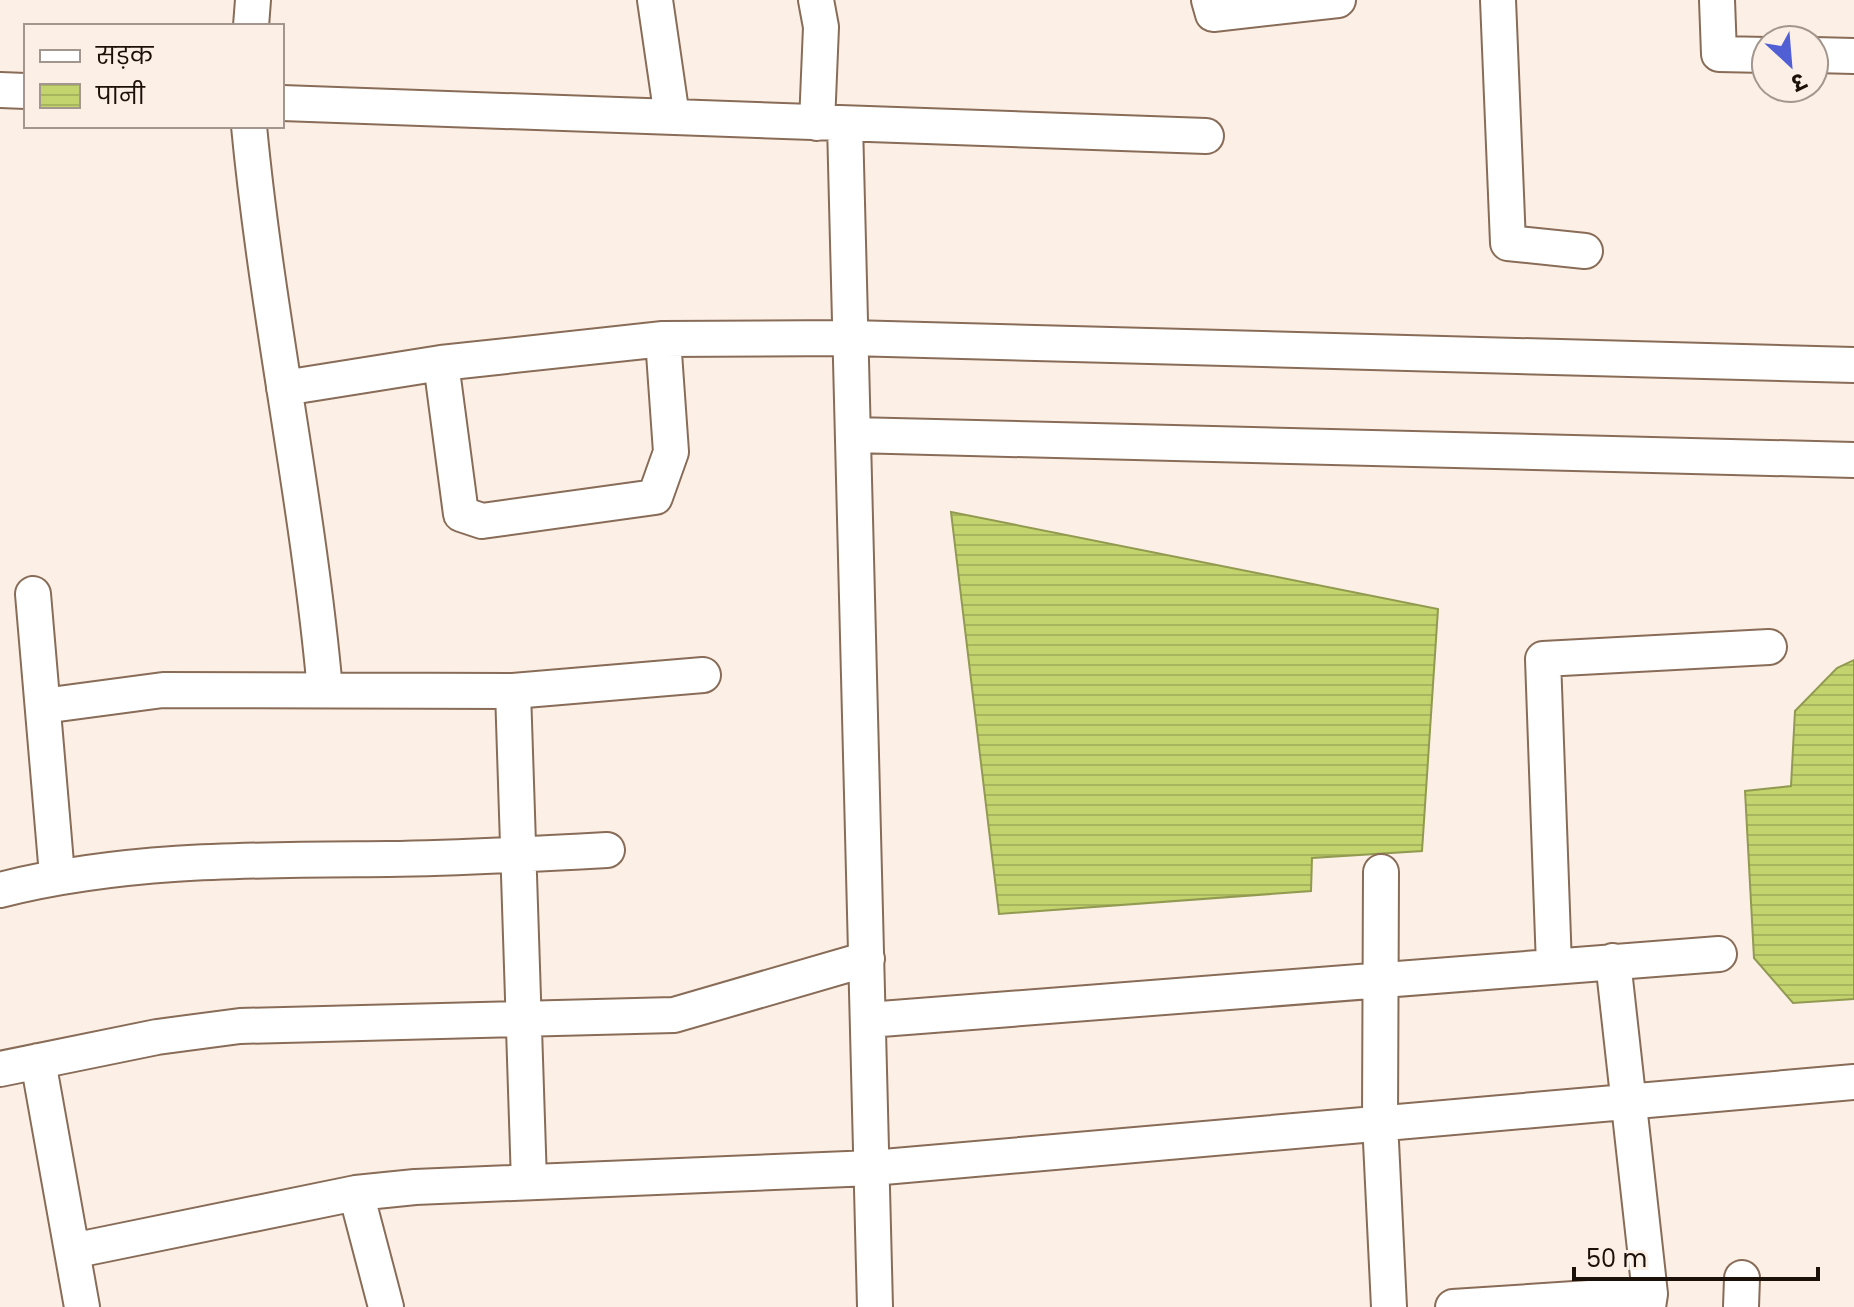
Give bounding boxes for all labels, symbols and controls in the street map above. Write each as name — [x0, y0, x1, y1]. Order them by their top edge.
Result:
legend — [24, 24, 284, 128]
north arrow — [1750, 24, 1830, 104]
text: सड़क — [95, 39, 154, 72]
text: उ — [1786, 64, 1812, 98]
text: पानी — [95, 79, 146, 112]
scale bar — [1574, 1231, 1818, 1281]
text: 50 m — [1586, 1242, 1647, 1275]

